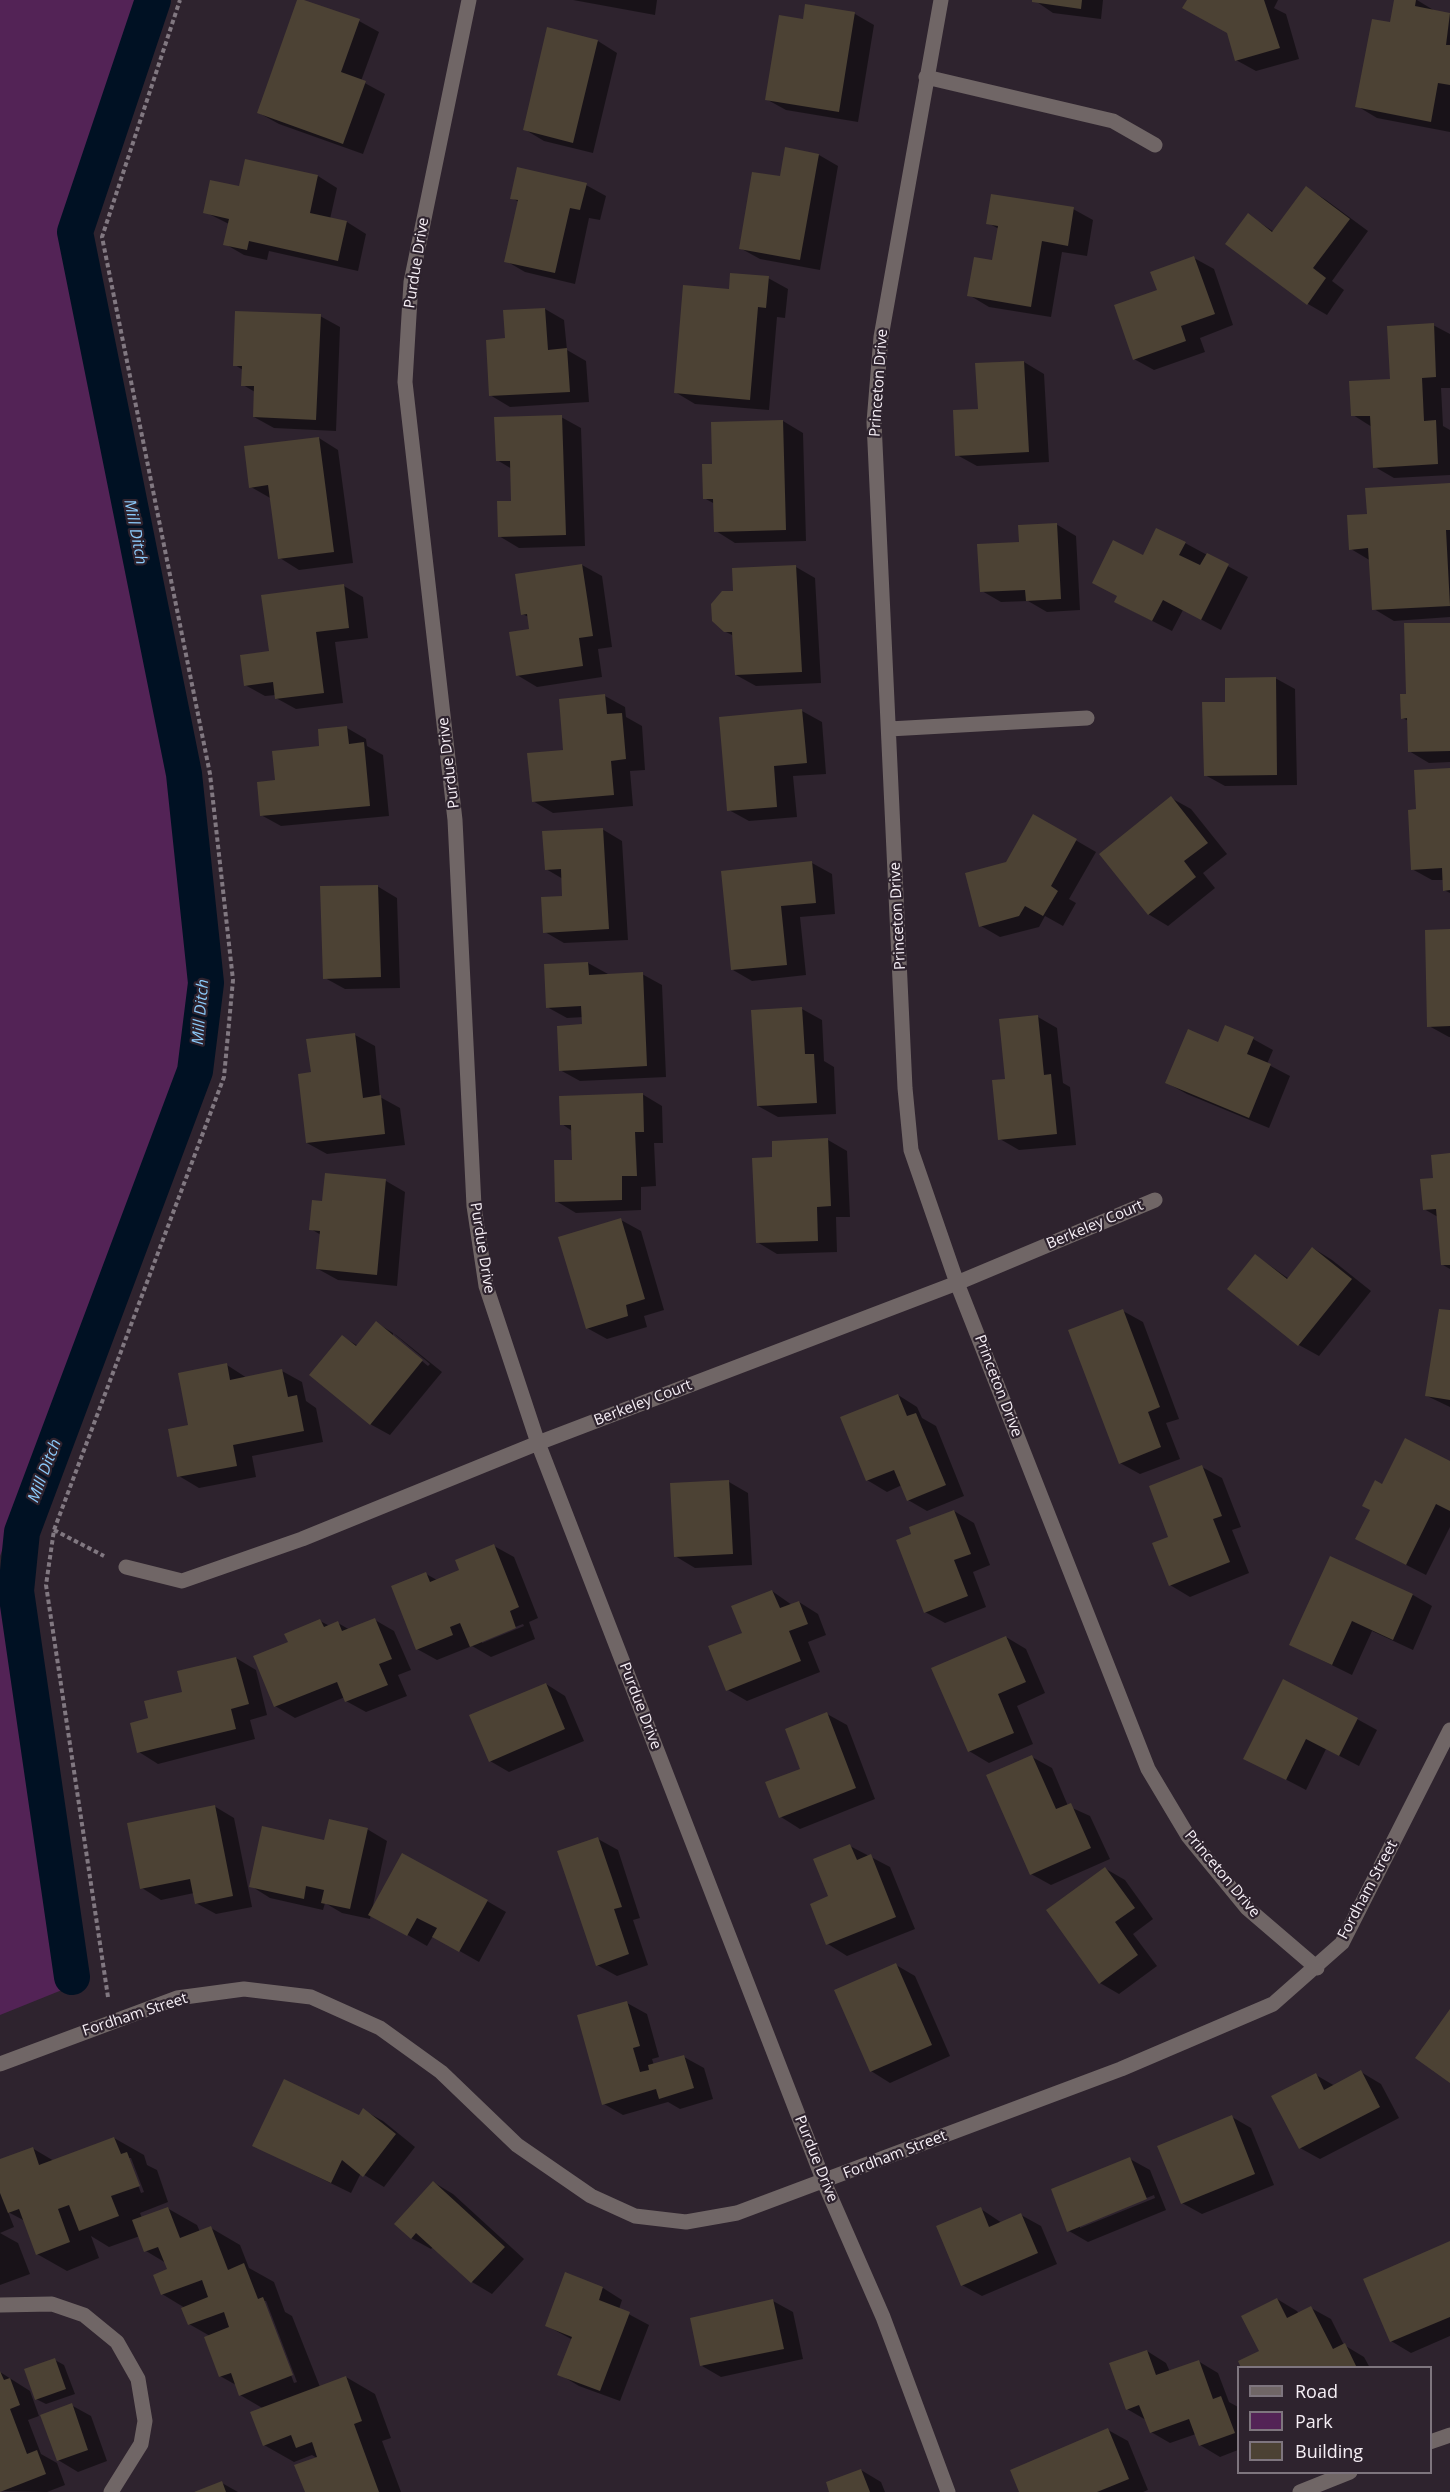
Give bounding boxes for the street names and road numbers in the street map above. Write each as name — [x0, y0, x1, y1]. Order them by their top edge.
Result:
street label: Purdue Drive — [401, 216, 433, 310]
street label: Princeton Drive — [866, 329, 892, 437]
street label: Purdue Drive — [434, 716, 464, 810]
street label: Princeton Drive — [886, 862, 910, 970]
street label: Berkeley Court — [1044, 1197, 1146, 1253]
street label: Purdue Drive — [466, 1201, 498, 1295]
street label: Princeton Drive — [970, 1332, 1026, 1440]
street label: Berkeley Court — [592, 1376, 694, 1430]
street label: Purdue Drive — [615, 1660, 665, 1752]
street label: Princeton Drive — [1180, 1827, 1264, 1921]
street label: Fordham Street — [1334, 1838, 1402, 1942]
street label: Fordham Street — [80, 1990, 190, 2040]
street label: Purdue Drive — [790, 2113, 842, 2205]
street label: Fordham Street — [841, 2127, 949, 2183]

